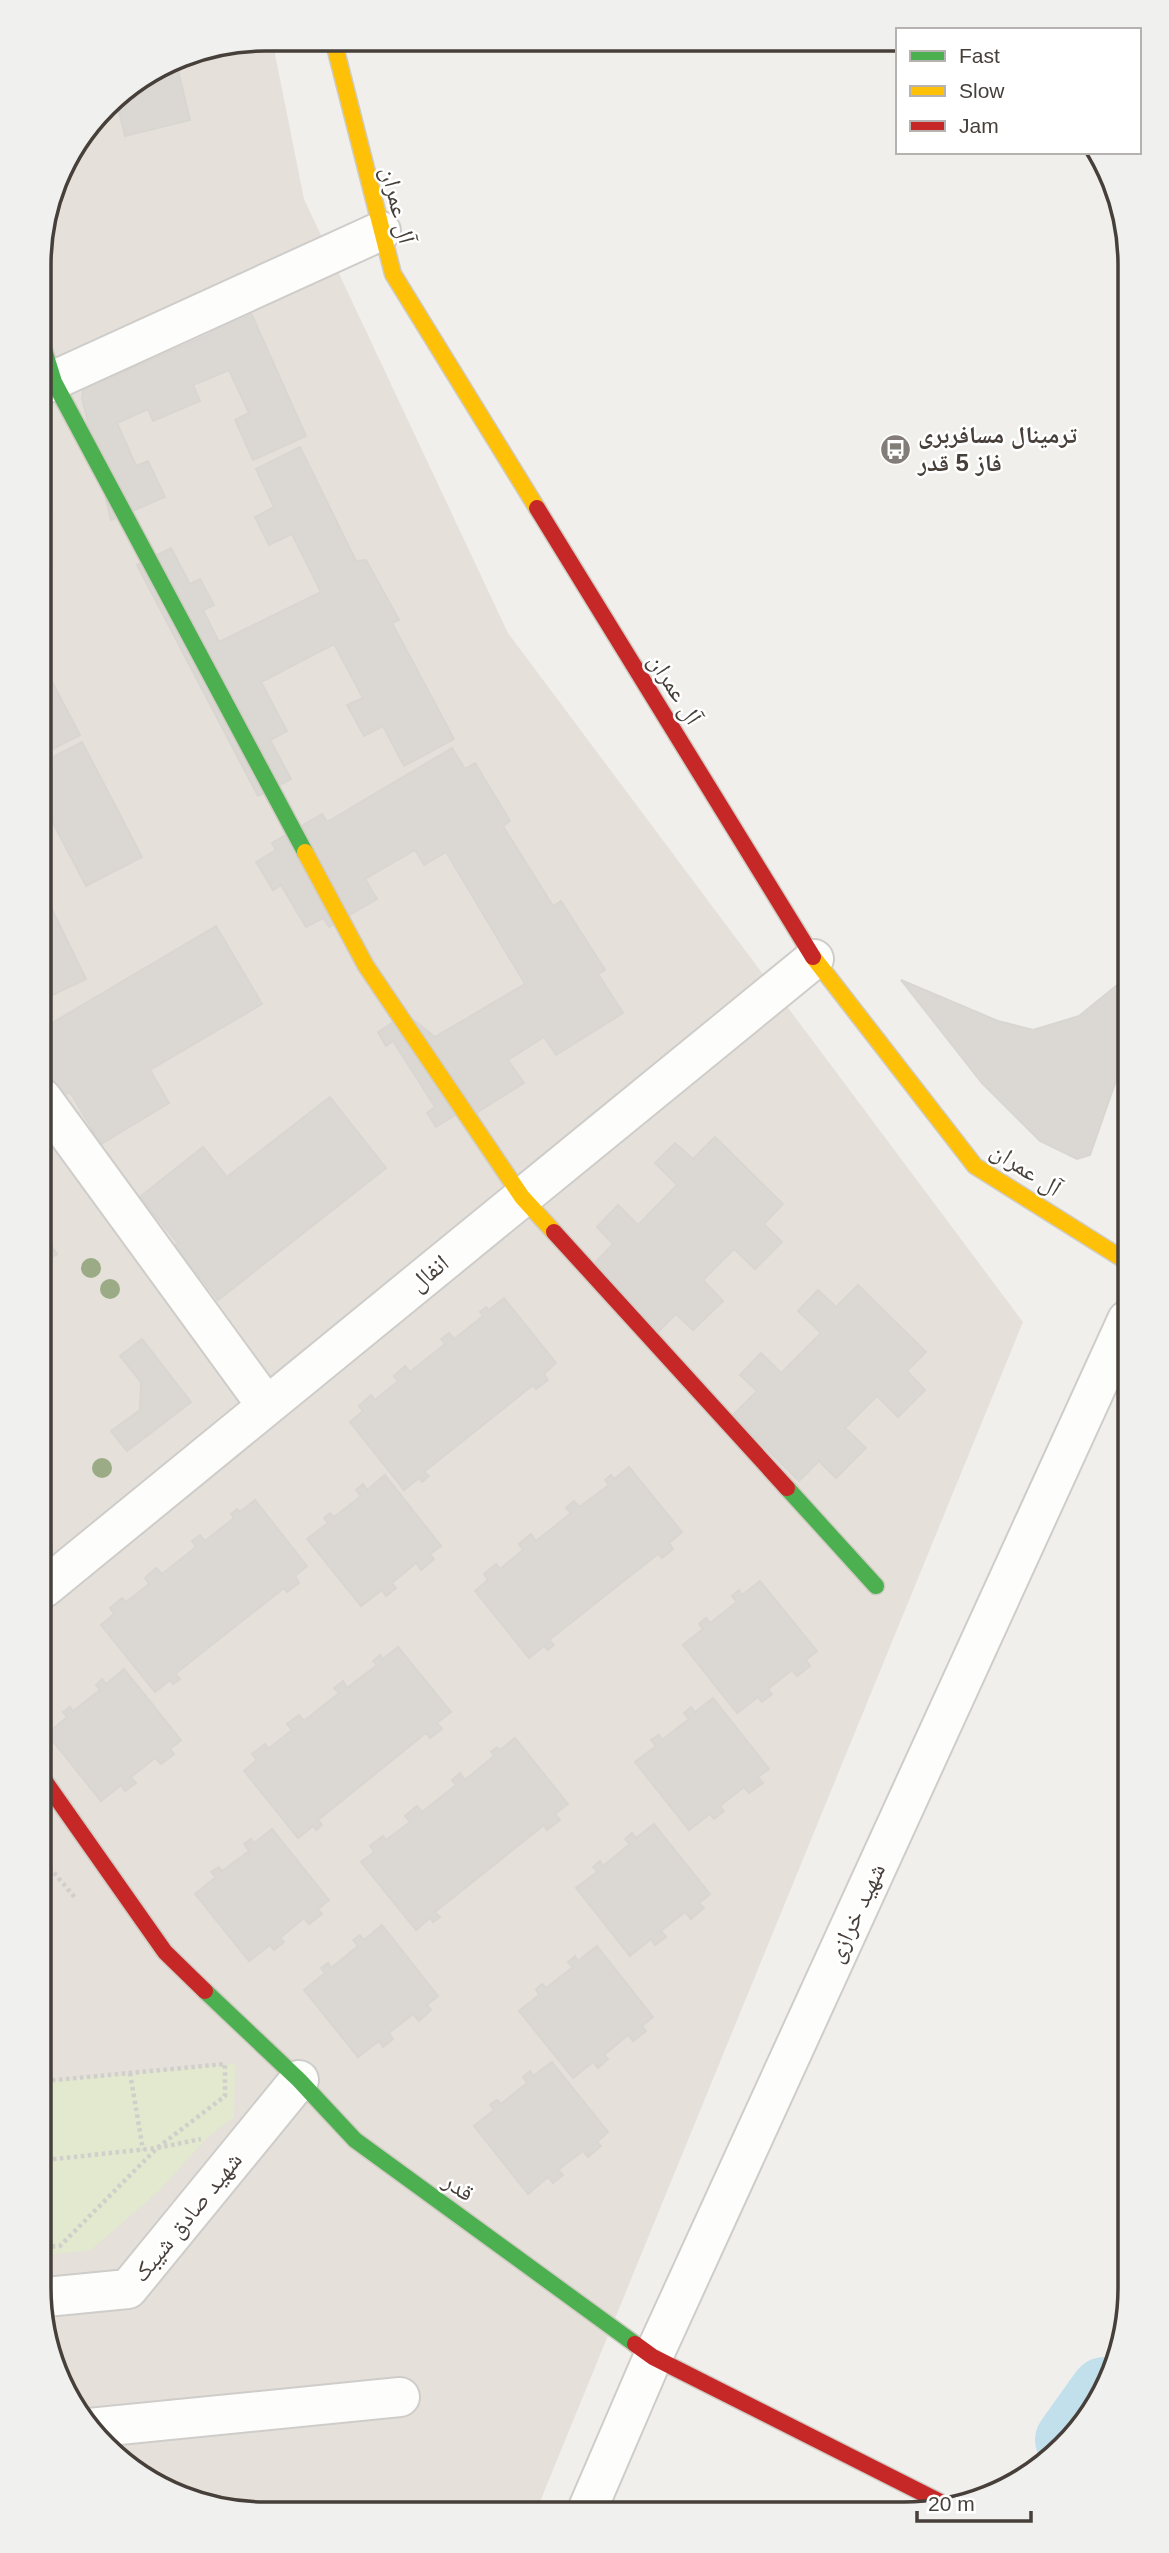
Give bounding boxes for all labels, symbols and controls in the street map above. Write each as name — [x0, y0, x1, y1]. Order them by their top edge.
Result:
legend — [896, 28, 1141, 154]
text: Fast — [959, 44, 1000, 67]
text: Slow — [959, 79, 1005, 102]
text: Jam — [959, 114, 999, 137]
street label: آل عمران — [375, 164, 421, 247]
place label: ترمینال مسافربری فاز 5 قدر — [917, 421, 1078, 476]
bus stop icon: ترمینال مسافربری فاز 5 قدر — [878, 432, 912, 466]
street label: آل عمران — [642, 648, 708, 730]
street label: آل عمران — [986, 1136, 1067, 1203]
street label: انفال — [404, 1249, 454, 1297]
street label: شهید خرازی — [821, 1859, 891, 1967]
street label: شهید صادق شیبک — [126, 2146, 248, 2288]
street label: قدر — [438, 2166, 480, 2207]
scale bar — [917, 2480, 1031, 2524]
text: 20 m — [928, 2492, 975, 2515]

